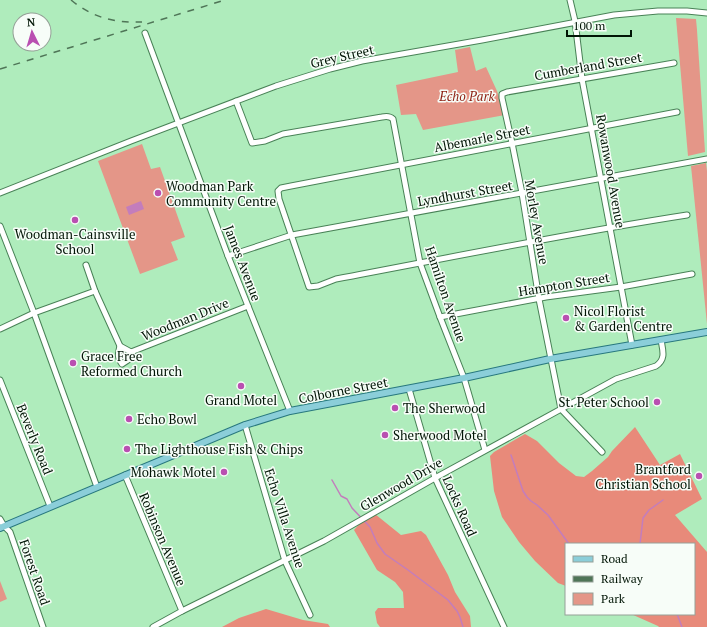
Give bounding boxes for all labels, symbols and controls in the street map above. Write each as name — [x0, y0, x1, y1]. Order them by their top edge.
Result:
north arrow — [12, 12, 52, 52]
scale bar — [567, 12, 631, 38]
text: N — [26, 15, 37, 29]
text: 100 m — [573, 18, 606, 33]
street label: Grey Street — [308, 40, 376, 72]
street label: Cumberland Street — [533, 48, 643, 84]
park label: Echo Park — [438, 87, 495, 105]
street label: Rowanwood Avenue — [592, 113, 630, 229]
street label: Albemarle Street — [432, 120, 532, 156]
street label: Lyndhurst Street — [416, 176, 514, 210]
place label: Woodman Park Community Centre — [166, 177, 276, 210]
street label: Morley Avenue — [521, 178, 553, 266]
marker: Woodman Park Community Centre — [153, 188, 163, 198]
marker: Woodman-Cainsville School — [70, 215, 80, 225]
street label: James Avenue — [220, 222, 266, 304]
place label: Woodman-Cainsville School — [15, 225, 136, 258]
street label: Hamilton Avenue — [421, 244, 471, 344]
street label: Hampton Street — [517, 268, 611, 300]
street label: Woodman Drive — [139, 293, 231, 345]
place label: Nicol Florist & Garden Centre — [574, 302, 672, 335]
marker: Nicol Florist & Garden Centre — [561, 313, 571, 323]
place label: Grace Free Reformed Church — [81, 347, 183, 380]
marker: Grace Free Reformed Church — [68, 358, 78, 368]
street label: Colborne Street — [297, 372, 389, 407]
marker: Grand Motel — [236, 381, 246, 391]
place label: Grand Motel — [205, 391, 277, 409]
place label: St. Peter School — [559, 393, 649, 411]
marker: St. Peter School — [652, 397, 662, 407]
place label: The Sherwood — [403, 399, 486, 417]
street label: Beverly Road — [13, 401, 57, 477]
marker: The Sherwood — [390, 403, 400, 413]
place label: Echo Bowl — [137, 410, 197, 428]
marker: Echo Bowl — [124, 414, 134, 424]
place label: Sherwood Motel — [393, 426, 487, 444]
marker: Sherwood Motel — [380, 430, 390, 440]
place label: The Lighthouse Fish & Chips — [135, 440, 303, 458]
marker: The Lighthouse Fish & Chips — [122, 444, 132, 454]
street label: Glenwood Drive — [357, 453, 445, 515]
place label: Brantford Christian School — [595, 460, 691, 493]
place label: Mohawk Motel — [130, 463, 216, 481]
street label: Echo Villa Avenue — [260, 466, 310, 570]
marker: Mohawk Motel — [219, 467, 229, 477]
marker: Brantford Christian School — [694, 471, 704, 481]
street label: Locks Road — [439, 473, 481, 539]
street label: Robinson Avenue — [135, 489, 191, 589]
street label: Forest Road — [15, 537, 55, 607]
legend — [565, 543, 695, 615]
text: Road — [601, 551, 628, 566]
text: Railway — [601, 571, 644, 586]
text: Park — [601, 591, 626, 606]

